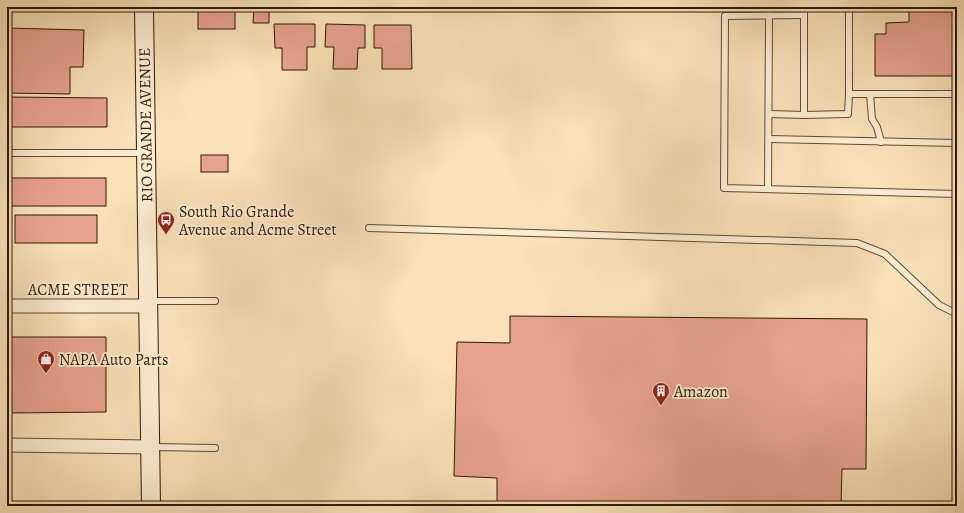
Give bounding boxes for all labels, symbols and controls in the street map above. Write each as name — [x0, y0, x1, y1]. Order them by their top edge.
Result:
street label: RIO GRANDE AVENUE — [134, 47, 158, 203]
place label: South Rio Grande Avenue and Acme Street — [178, 201, 337, 241]
bus stop icon: South Rio Grande Avenue and Acme Street — [156, 210, 176, 235]
street label: ACME STREET — [27, 279, 128, 301]
shop icon: NAPA Auto Parts — [36, 349, 56, 374]
place label: NAPA Auto Parts — [59, 349, 169, 371]
building icon: Amazon — [651, 381, 671, 406]
place label: Amazon — [673, 381, 728, 403]

